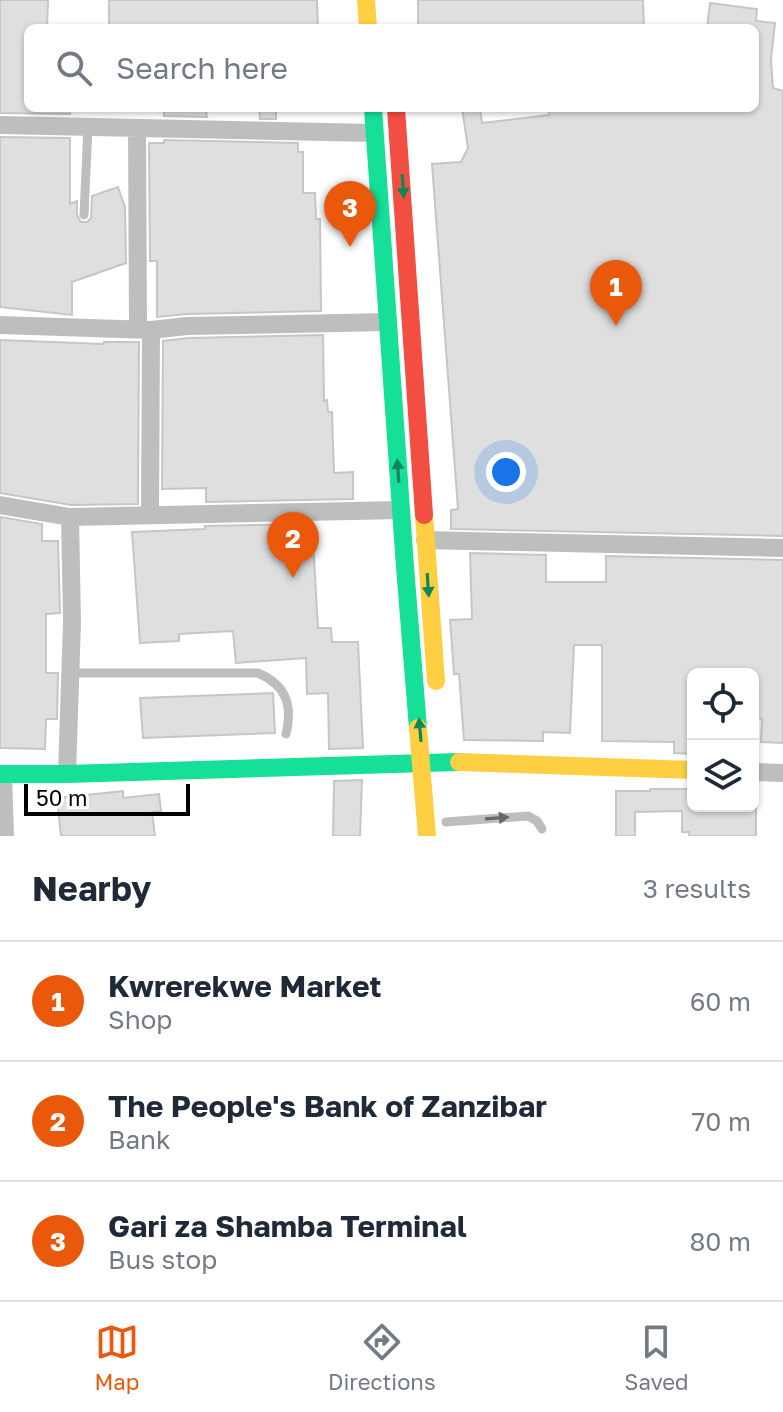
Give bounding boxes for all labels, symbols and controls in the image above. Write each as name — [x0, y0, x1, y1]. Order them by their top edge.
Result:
search box — [24, 24, 759, 112]
icon: search — [52, 46, 96, 90]
text: Search here — [116, 50, 288, 86]
one-way arrow — [397, 174, 410, 199]
pin: 3 — [324, 181, 376, 247]
pin: 1 — [590, 260, 642, 326]
your location — [486, 452, 526, 492]
one-way arrow — [391, 458, 404, 483]
pin: 2 — [267, 512, 319, 578]
one-way arrow — [422, 573, 435, 598]
map controls — [687, 668, 759, 812]
button: locate — [687, 668, 759, 740]
one-way arrow — [413, 717, 426, 742]
button: layers — [687, 740, 759, 812]
scale bar — [24, 780, 190, 816]
text: 50 m — [36, 784, 87, 811]
one-way arrow — [485, 811, 510, 824]
text: Nearby — [32, 868, 152, 908]
text: 3 results — [643, 873, 751, 904]
text: Kwrerekwe Market — [108, 968, 382, 1004]
text: 1 — [51, 986, 65, 1017]
text: 60 m — [690, 986, 751, 1017]
text: Shop — [108, 1004, 172, 1035]
text: The People's Bank of Zanzibar — [108, 1088, 547, 1124]
text: 2 — [50, 1106, 66, 1137]
text: 70 m — [692, 1106, 751, 1137]
text: Bank — [108, 1124, 171, 1155]
text: Gari za Shamba Terminal — [108, 1208, 467, 1244]
text: 3 — [50, 1226, 66, 1257]
text: 80 m — [690, 1226, 751, 1257]
text: Bus stop — [108, 1244, 217, 1275]
tab: Map — [94, 1320, 139, 1395]
tab: Directions — [328, 1320, 436, 1395]
tab: Saved — [624, 1320, 689, 1395]

